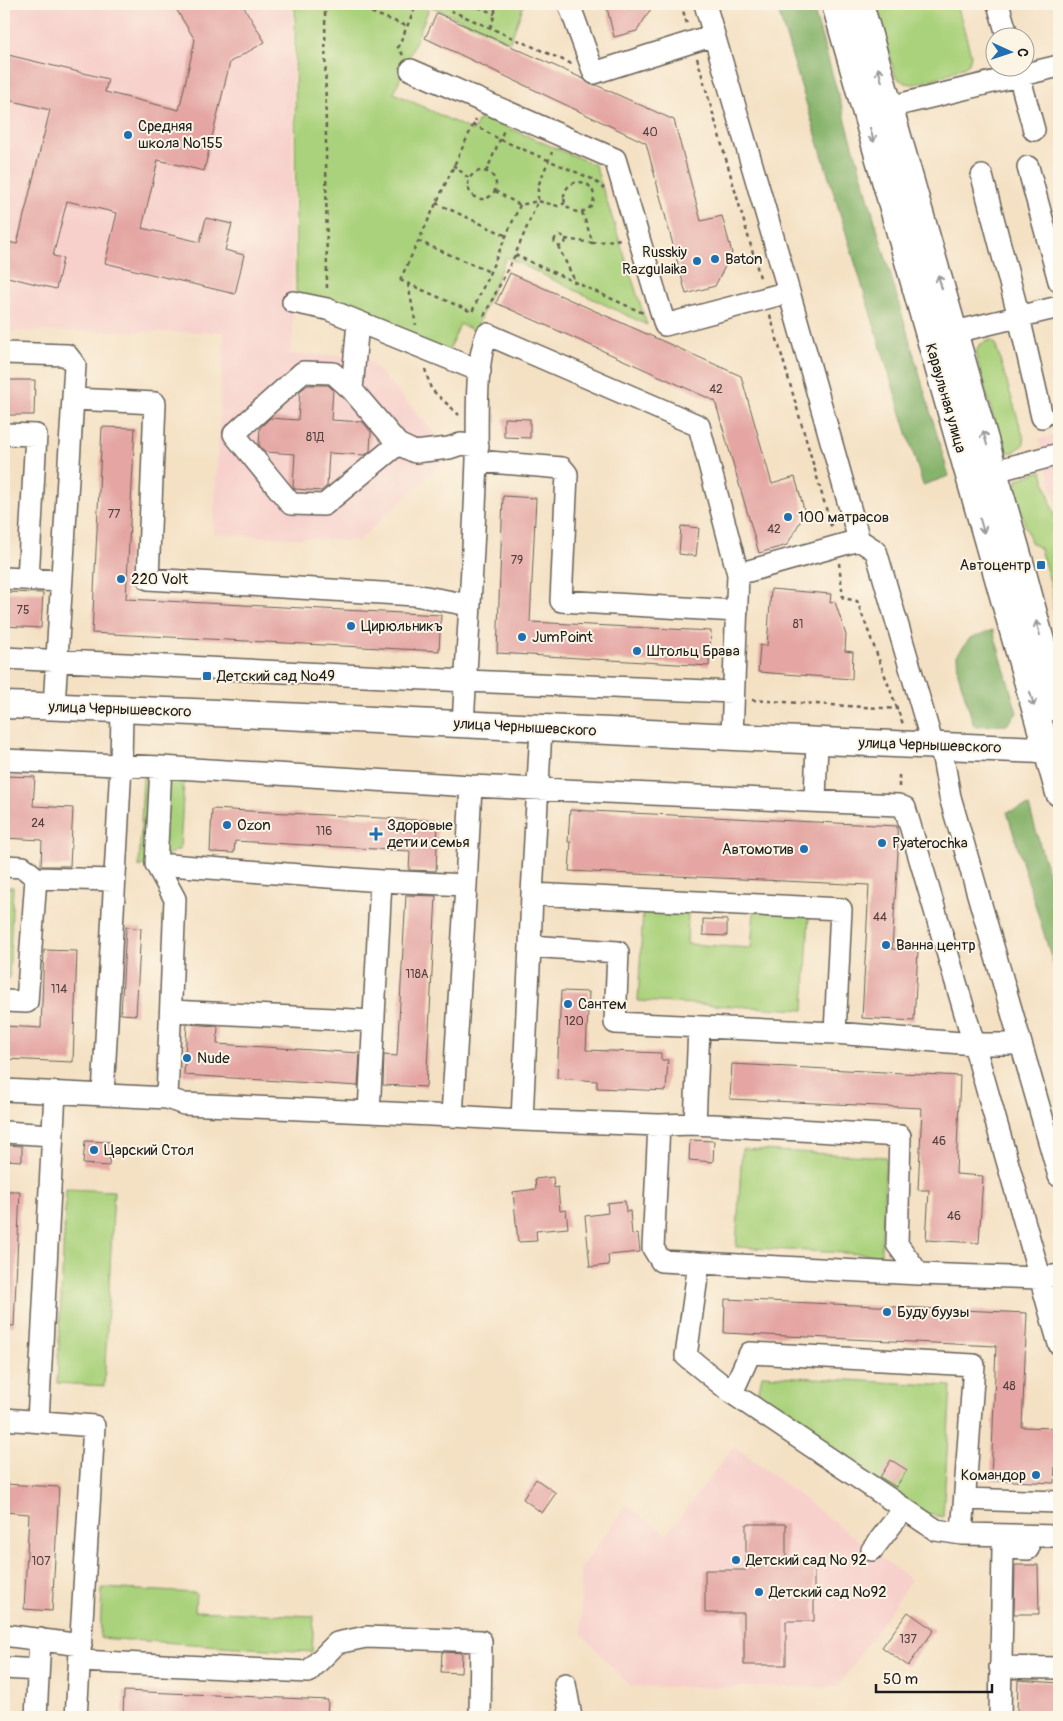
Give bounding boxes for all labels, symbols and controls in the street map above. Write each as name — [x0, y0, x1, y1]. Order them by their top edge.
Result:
north arrow — [986, 28, 1036, 78]
text: С — [1014, 48, 1031, 58]
one-way arrow — [875, 68, 885, 84]
place label: Средняя школа №155 — [138, 117, 223, 153]
house number: 40 — [642, 125, 658, 140]
one-way arrow — [867, 126, 877, 142]
marker: Средняя школа №155 — [122, 129, 134, 141]
place label: Russkiy Razgulaika — [622, 243, 688, 279]
place label: Baton — [725, 250, 762, 269]
marker: Baton — [709, 253, 721, 265]
marker: Russkiy Razgulaika — [691, 255, 703, 267]
one-way arrow — [935, 274, 944, 290]
street label: Караульная улица — [921, 341, 970, 455]
house number: 42 — [709, 382, 723, 397]
house number: 81Д — [306, 430, 325, 445]
one-way arrow — [980, 430, 990, 446]
house number: 77 — [108, 507, 121, 522]
place label: 100 матрасов — [798, 508, 889, 527]
marker: 100 матрасов — [782, 511, 794, 523]
one-way arrow — [978, 517, 988, 533]
house number: 42 — [767, 522, 781, 537]
house number: 79 — [511, 553, 523, 568]
place label: Автоцентр — [959, 556, 1031, 575]
marker: Автоцентр — [1035, 559, 1047, 571]
place label: 220 Volt — [131, 570, 189, 589]
marker: 220 Volt — [115, 573, 127, 585]
house number: 75 — [17, 603, 29, 618]
place label: Цирюльникъ — [361, 617, 443, 636]
house number: 81 — [793, 617, 803, 632]
marker: Цирюльникъ — [345, 620, 357, 632]
one-way arrow — [1033, 621, 1042, 637]
place label: JumPoint — [532, 628, 594, 647]
marker: JumPoint — [516, 631, 528, 643]
place label: Штольц Брава — [647, 642, 740, 661]
marker: Штольц Брава — [631, 645, 643, 657]
place label: Детский сад №49 — [216, 667, 335, 686]
marker: Детский сад №49 — [201, 670, 213, 682]
one-way arrow — [1027, 690, 1037, 706]
street label: улица Чернышевского — [47, 697, 192, 721]
street label: улица Чернышевского — [452, 714, 597, 741]
street label: улица Чернышевского — [857, 733, 1002, 757]
house number: 24 — [31, 816, 45, 831]
place label: Ozon — [237, 816, 271, 835]
place label: Здоровые дети и семья — [387, 816, 470, 852]
marker: Ozon — [221, 819, 233, 831]
house number: 116 — [316, 824, 332, 839]
marker: Здоровые дети и семья — [369, 827, 383, 841]
place label: Pyaterochka — [892, 834, 968, 853]
marker: Pyaterochka — [876, 837, 888, 849]
place label: Автомотив — [722, 840, 794, 859]
marker: Автомотив — [798, 843, 810, 855]
house number: 44 — [873, 910, 887, 925]
place label: Ванна центр — [896, 936, 976, 955]
marker: Ванна центр — [880, 939, 892, 951]
house number: 118А — [405, 967, 429, 982]
house number: 114 — [51, 982, 67, 997]
place label: Сантем — [578, 995, 627, 1014]
marker: Сантем — [562, 998, 574, 1010]
house number: 120 — [564, 1014, 584, 1029]
place label: Nude — [197, 1049, 230, 1068]
marker: Nude — [181, 1052, 193, 1064]
house number: 46 — [932, 1134, 946, 1149]
place label: Царский Стол — [104, 1141, 194, 1160]
marker: Царский Стол — [88, 1144, 100, 1156]
house number: 46 — [947, 1209, 961, 1224]
place label: Буду буузы — [897, 1303, 969, 1322]
marker: Буду буузы — [881, 1306, 893, 1318]
house number: 48 — [1002, 1379, 1016, 1394]
place label: Командор — [961, 1466, 1026, 1485]
marker: Командор — [1030, 1469, 1042, 1481]
place label: Детский сад № 92 — [745, 1551, 867, 1570]
house number: 107 — [31, 1554, 51, 1569]
marker: Детский сад № 92 — [730, 1554, 742, 1566]
place label: Детский сад №92 — [768, 1583, 887, 1602]
marker: Детский сад №92 — [753, 1586, 765, 1598]
house number: 137 — [899, 1632, 918, 1647]
scale bar — [876, 1661, 992, 1693]
text: 50 m — [883, 1670, 918, 1689]

